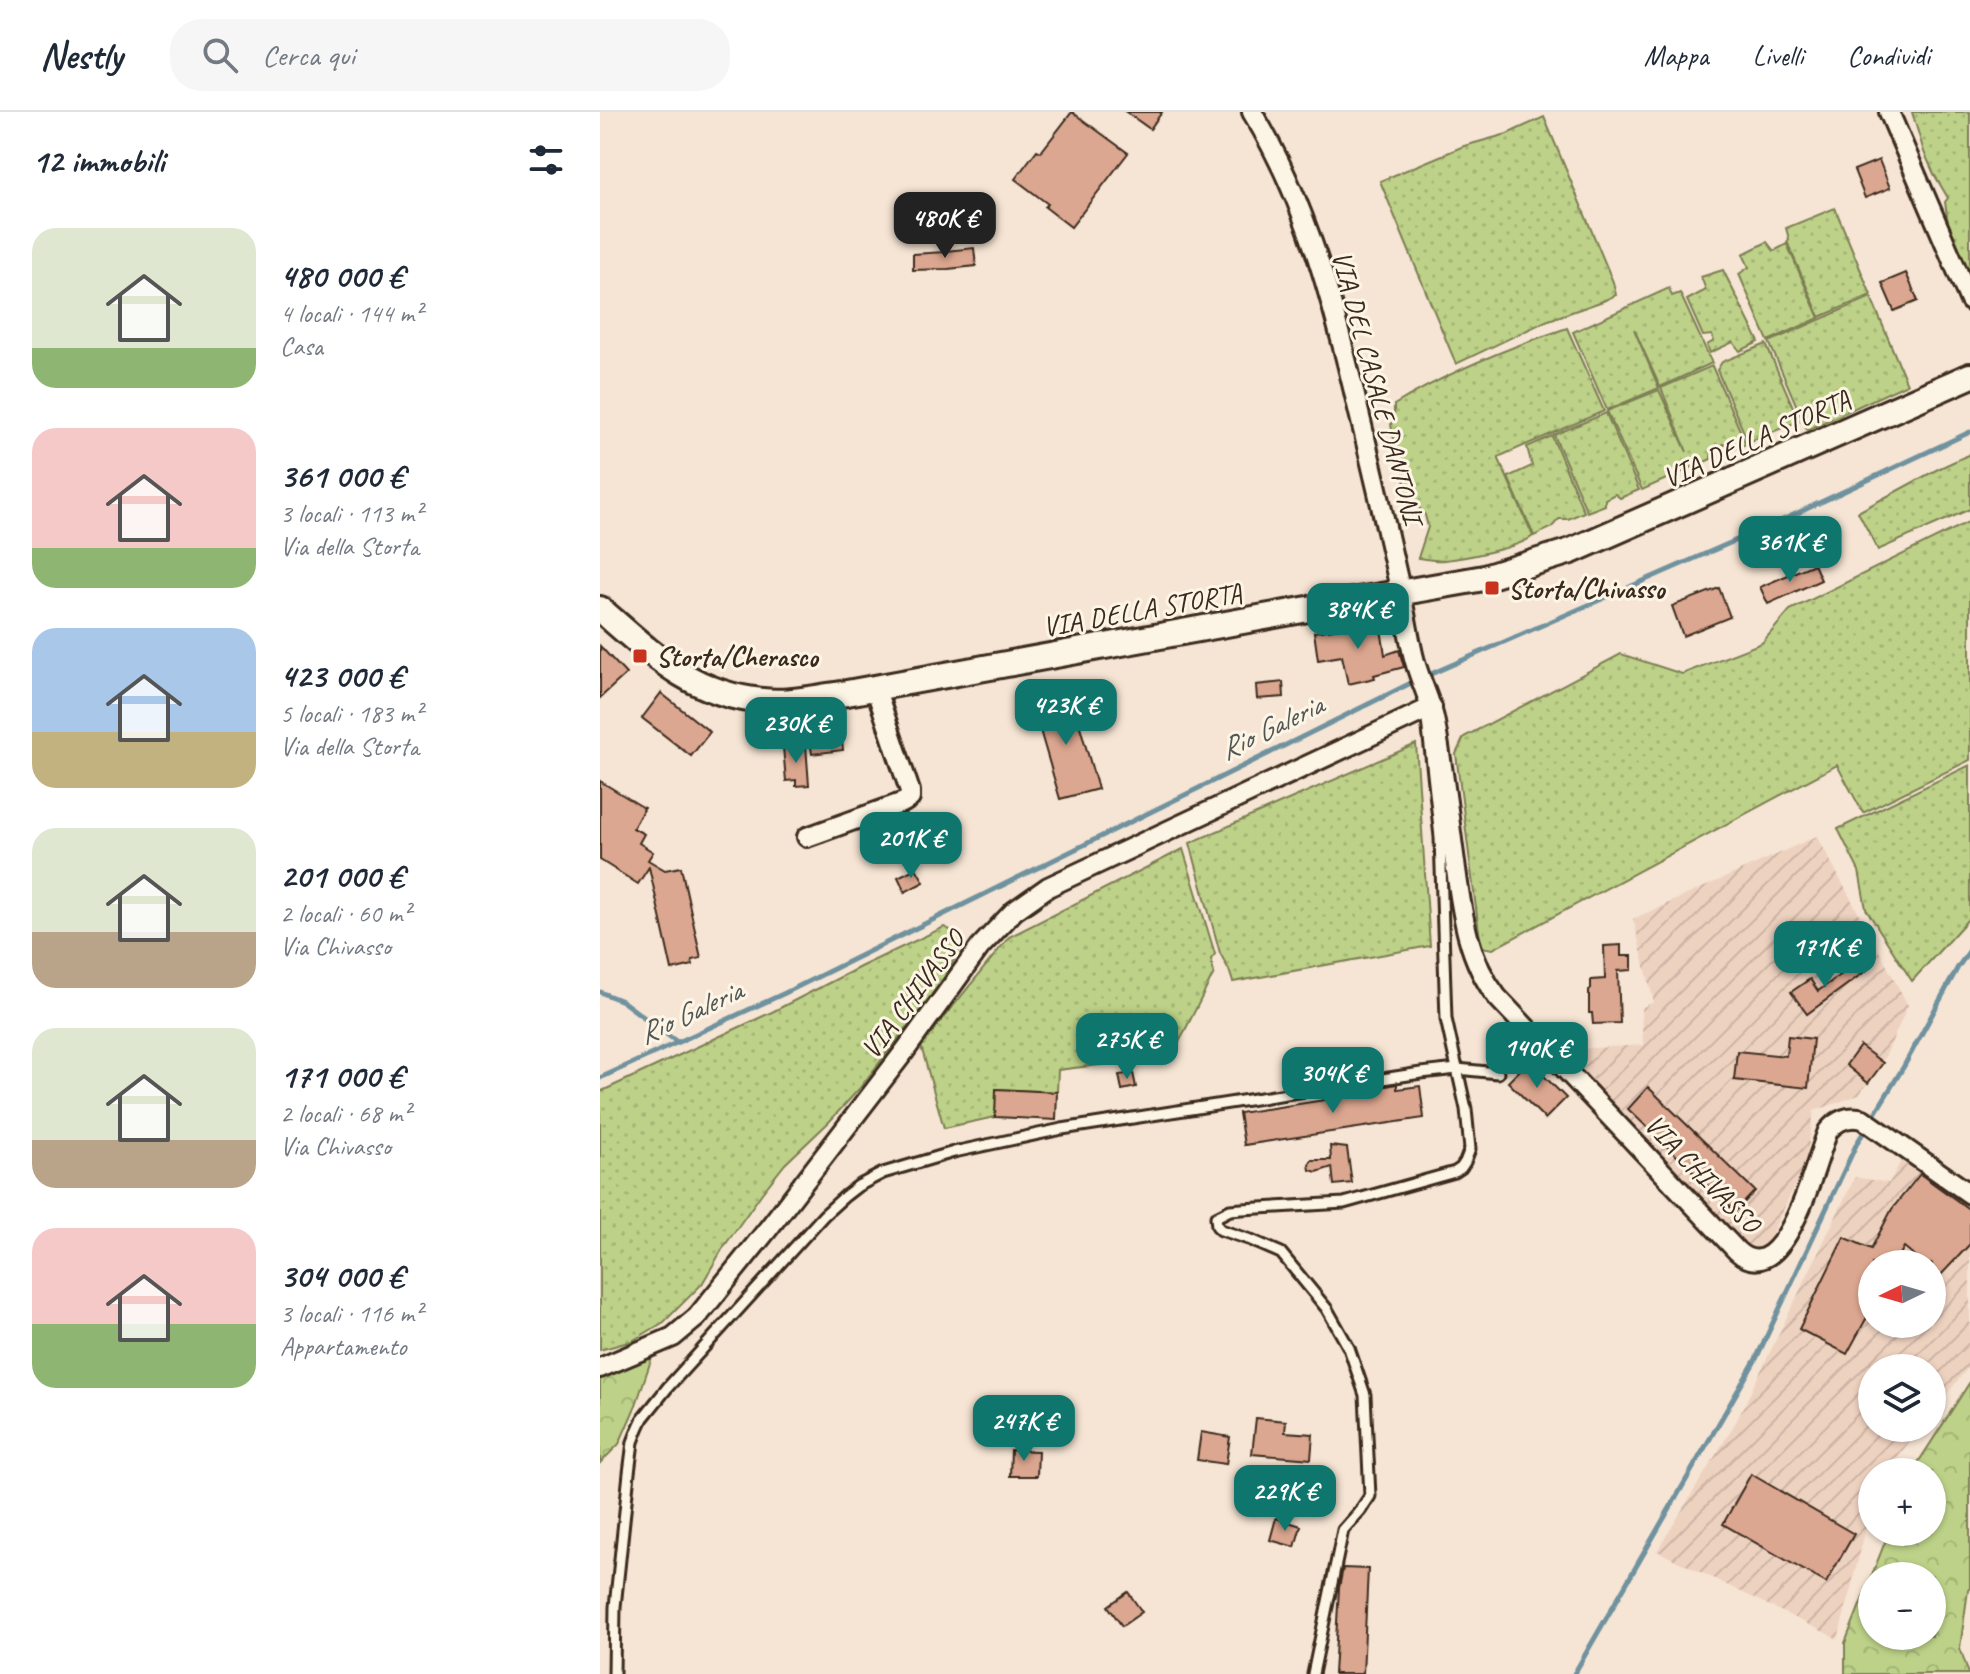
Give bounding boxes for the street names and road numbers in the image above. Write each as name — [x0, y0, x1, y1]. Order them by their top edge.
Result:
street label: VIA DEL CASALE DANTONI — [1324, 247, 1432, 533]
street label: VIA DELLA STORTA — [1657, 381, 1856, 495]
street label: VIA DELLA STORTA — [1040, 575, 1245, 644]
street label: VIA CHIVASSO — [853, 921, 974, 1065]
street label: VIA CHIVASSO — [1637, 1107, 1770, 1242]

